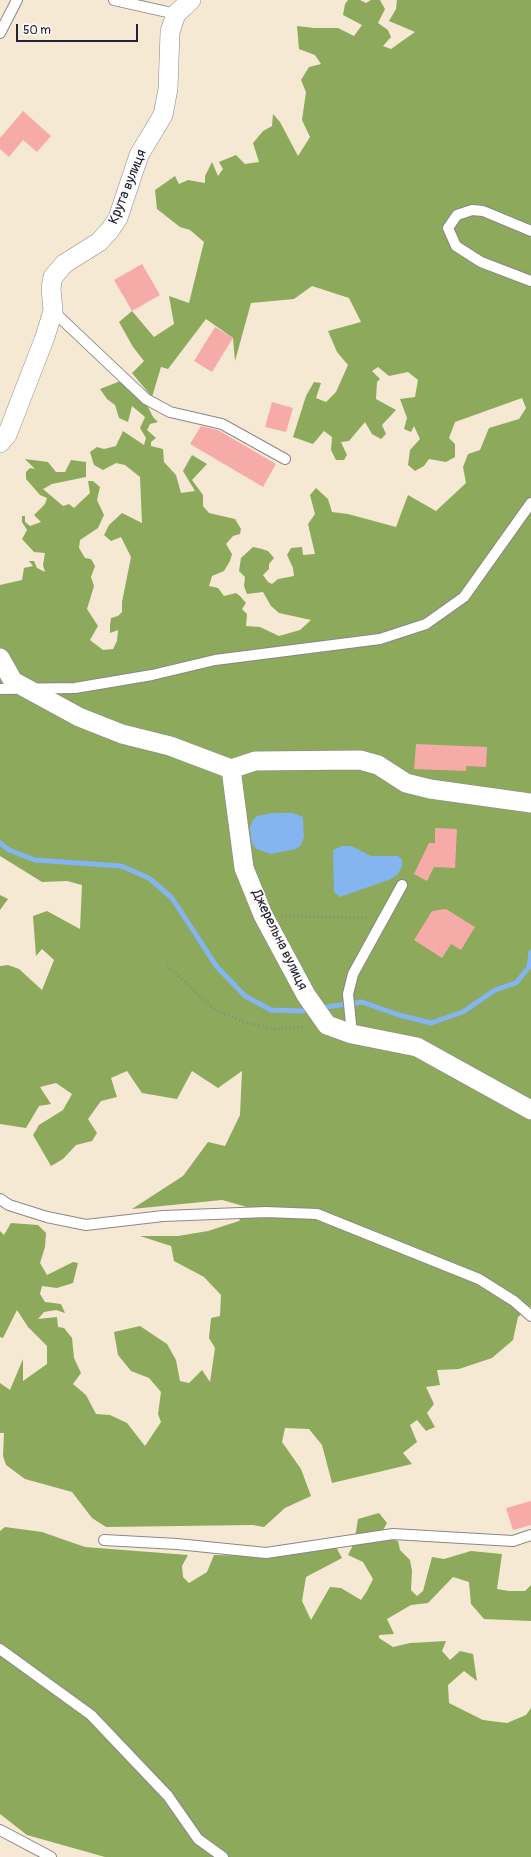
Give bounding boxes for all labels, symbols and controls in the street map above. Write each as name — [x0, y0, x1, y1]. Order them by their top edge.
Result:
scale bar — [18, 16, 140, 42]
text: 50 m — [23, 23, 51, 38]
street label: Крута вулиця — [105, 147, 151, 227]
street label: Джерельна вулиця — [247, 887, 311, 993]

